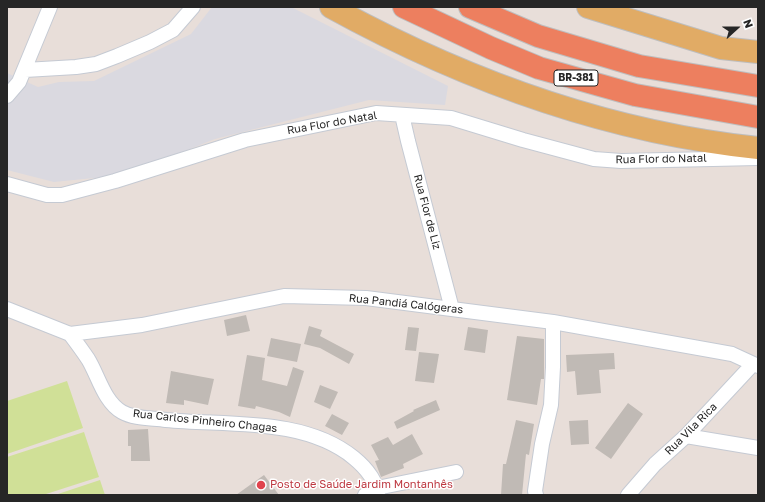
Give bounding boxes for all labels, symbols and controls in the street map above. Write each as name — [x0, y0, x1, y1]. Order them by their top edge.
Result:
north arrow — [717, 8, 757, 48]
text: N — [741, 17, 756, 30]
road number: BR-381 — [554, 70, 598, 86]
street label: Rua Flor do Natal — [286, 109, 378, 137]
street label: Rua Flor do Natal — [615, 152, 707, 166]
street label: Rua Flor de Liz — [411, 173, 443, 251]
street label: Rua Pandiá Calógeras — [348, 291, 464, 317]
street label: Rua Vila Rica — [662, 400, 720, 458]
street label: Rua Carlos Pinheiro Chagas — [132, 407, 278, 435]
place label: Posto de Saúde Jardim Montanhês — [270, 478, 453, 492]
marker: Posto de Saúde Jardim Montanhês — [255, 479, 267, 491]

